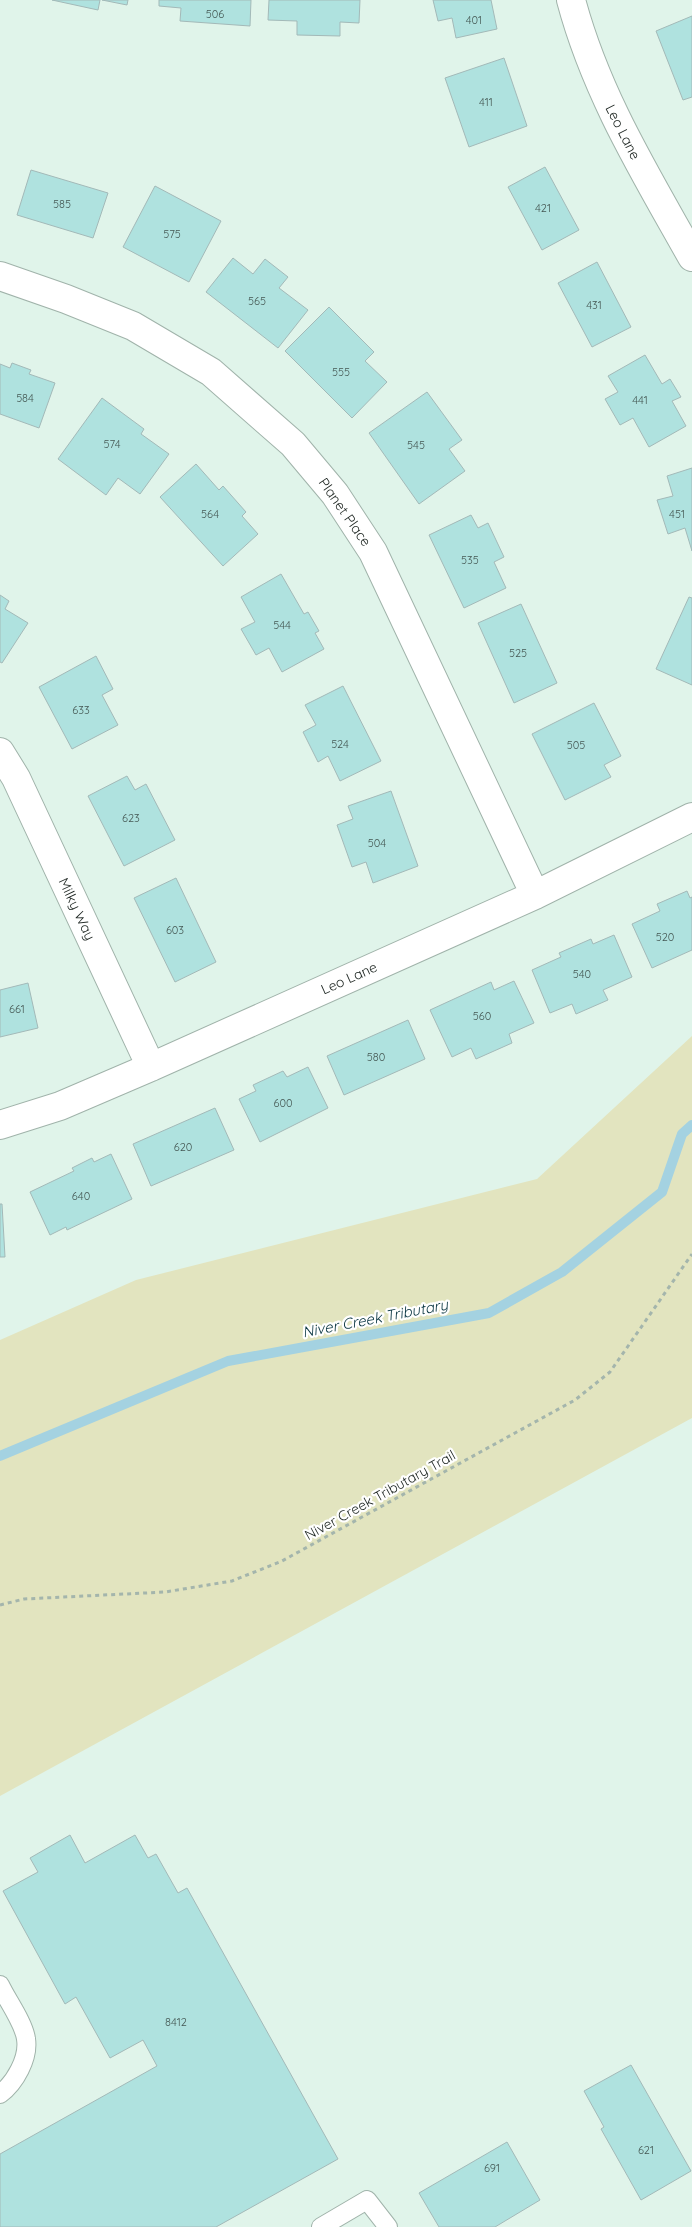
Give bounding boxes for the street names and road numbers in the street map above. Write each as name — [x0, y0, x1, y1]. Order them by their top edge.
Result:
street label: Leo Lane — [601, 101, 645, 163]
street label: Planet Place — [315, 474, 375, 550]
street label: Milky Way — [55, 875, 99, 943]
street label: Leo Lane — [318, 958, 380, 998]
street label: Niver Creek Tributary Trail — [302, 1446, 458, 1544]

